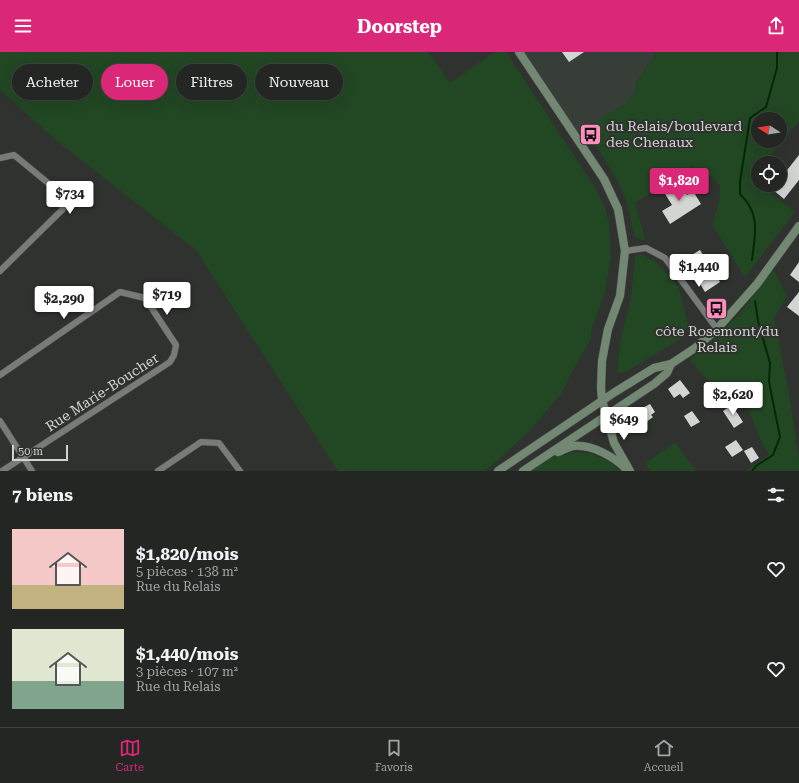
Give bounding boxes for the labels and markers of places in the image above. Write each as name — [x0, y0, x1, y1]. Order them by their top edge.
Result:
place label: du Relais/boulevard des Chenaux — [606, 118, 742, 150]
bus stop icon: du Relais/boulevard des Chenaux — [578, 121, 604, 147]
pin: $1,820 — [646, 168, 712, 202]
pin: $734 — [46, 181, 94, 215]
pin: $1,440 — [666, 254, 732, 288]
pin: $719 — [143, 282, 191, 316]
pin: $2,290 — [31, 286, 97, 320]
bus stop icon: côte Rosemont/du Relais — [704, 296, 730, 322]
place label: côte Rosemont/du Relais — [655, 323, 779, 355]
pin: $2,620 — [700, 382, 766, 416]
pin: $649 — [600, 407, 648, 441]

